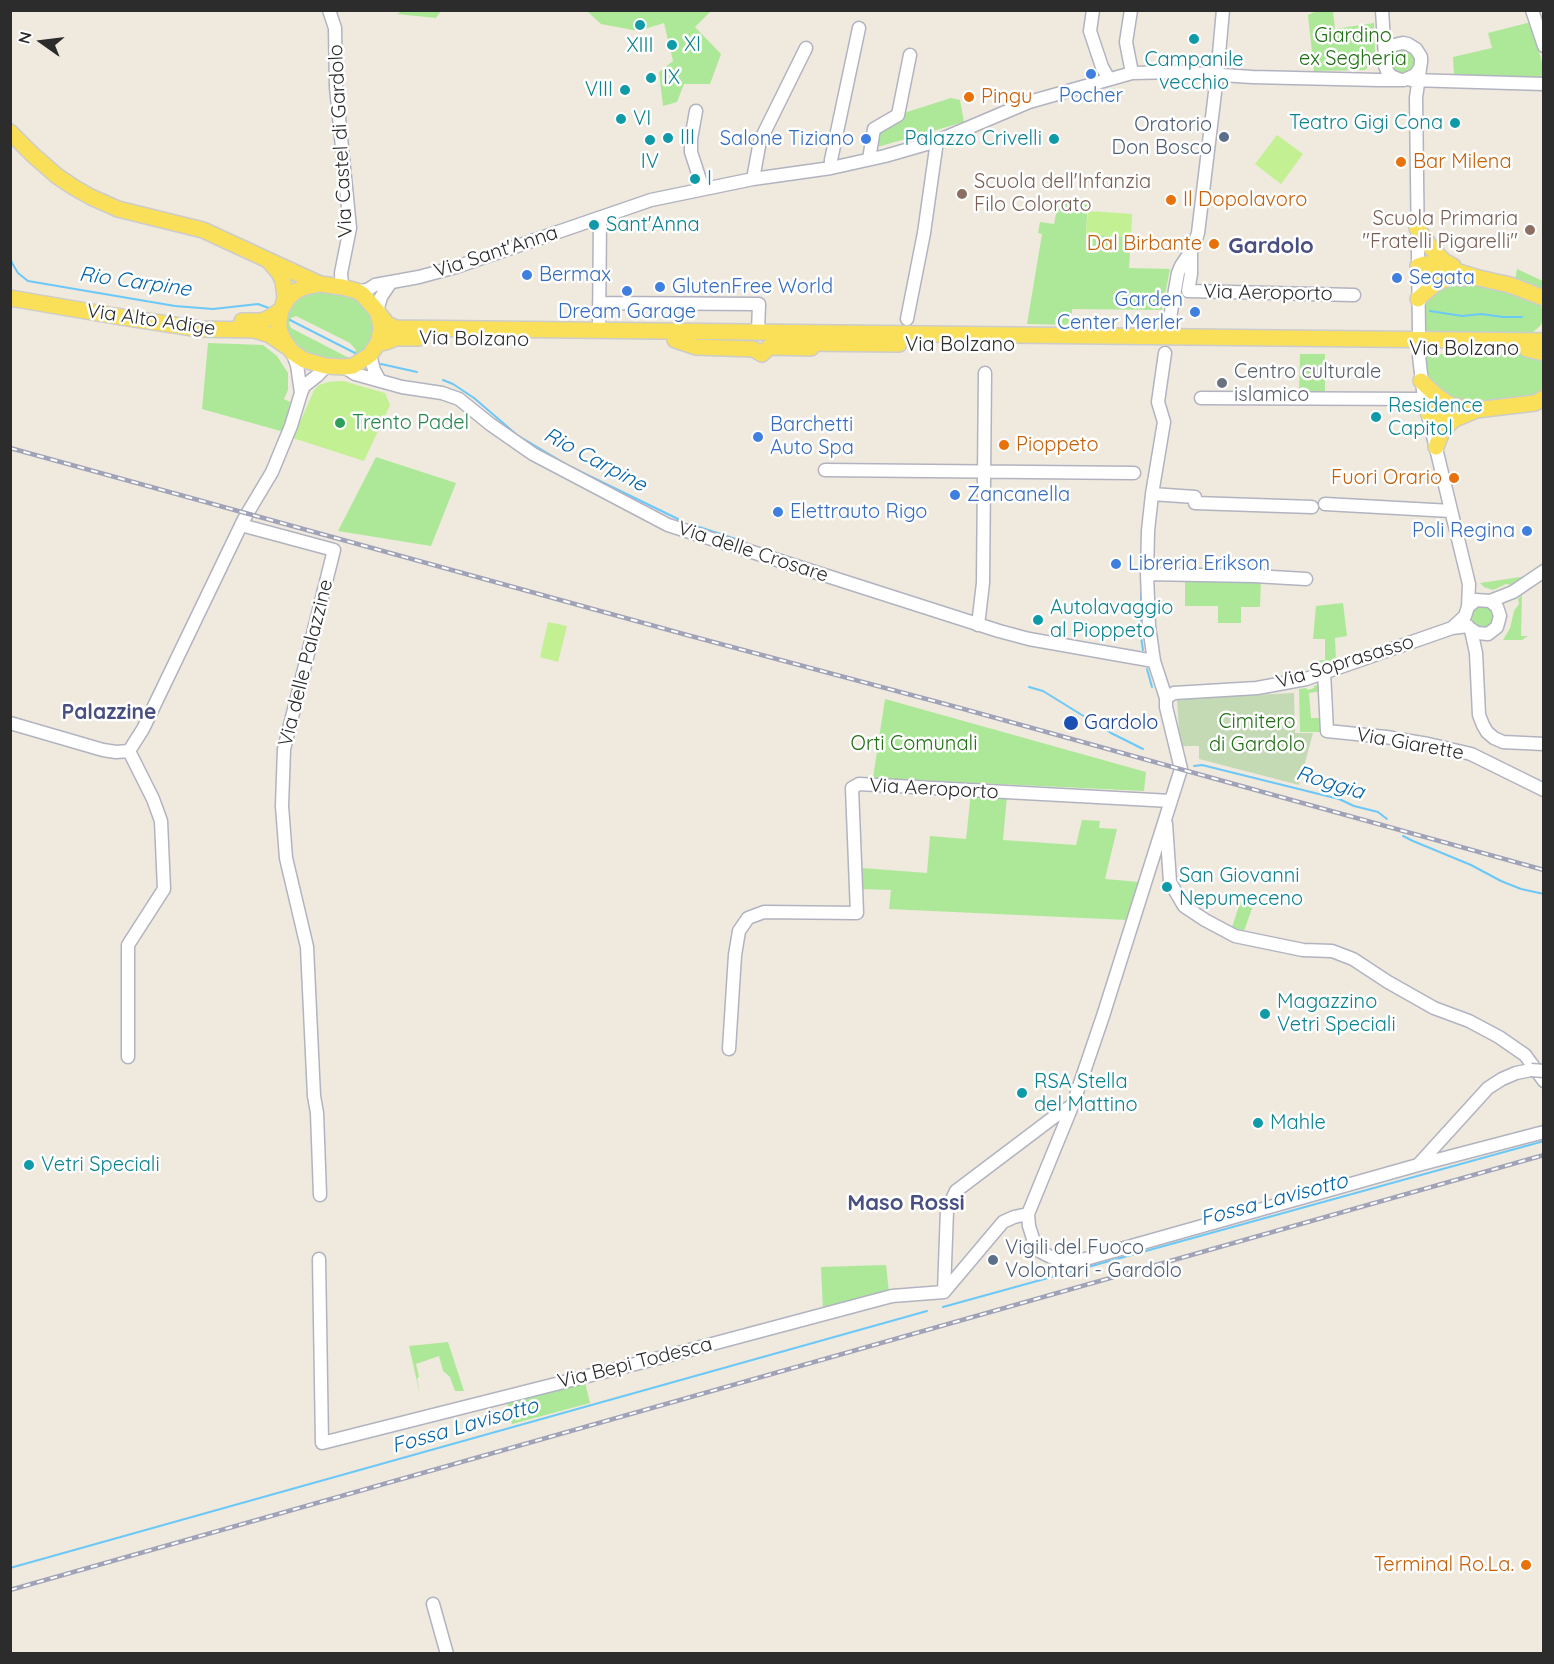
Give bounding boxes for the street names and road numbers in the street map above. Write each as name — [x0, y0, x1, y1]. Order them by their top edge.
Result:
street label: Via Castel di Gardolo — [324, 44, 358, 238]
street label: Via Sant'Anna — [431, 221, 561, 283]
street label: Via Aeroporto — [1203, 280, 1333, 306]
street label: Via Alto Adige — [85, 299, 217, 341]
street label: Via Bolzano — [419, 326, 529, 352]
street label: Via Bolzano — [905, 333, 1015, 357]
street label: Via Bolzano — [1409, 337, 1519, 361]
street label: Via delle Crosare — [675, 516, 831, 588]
street label: Via delle Palazzine — [274, 577, 338, 749]
street label: Via Soprasasso — [1273, 630, 1417, 694]
street label: Via Giarette — [1354, 723, 1466, 765]
street label: Via Aeroporto — [869, 774, 999, 804]
street label: Via Bepi Todesca — [555, 1332, 715, 1394]

